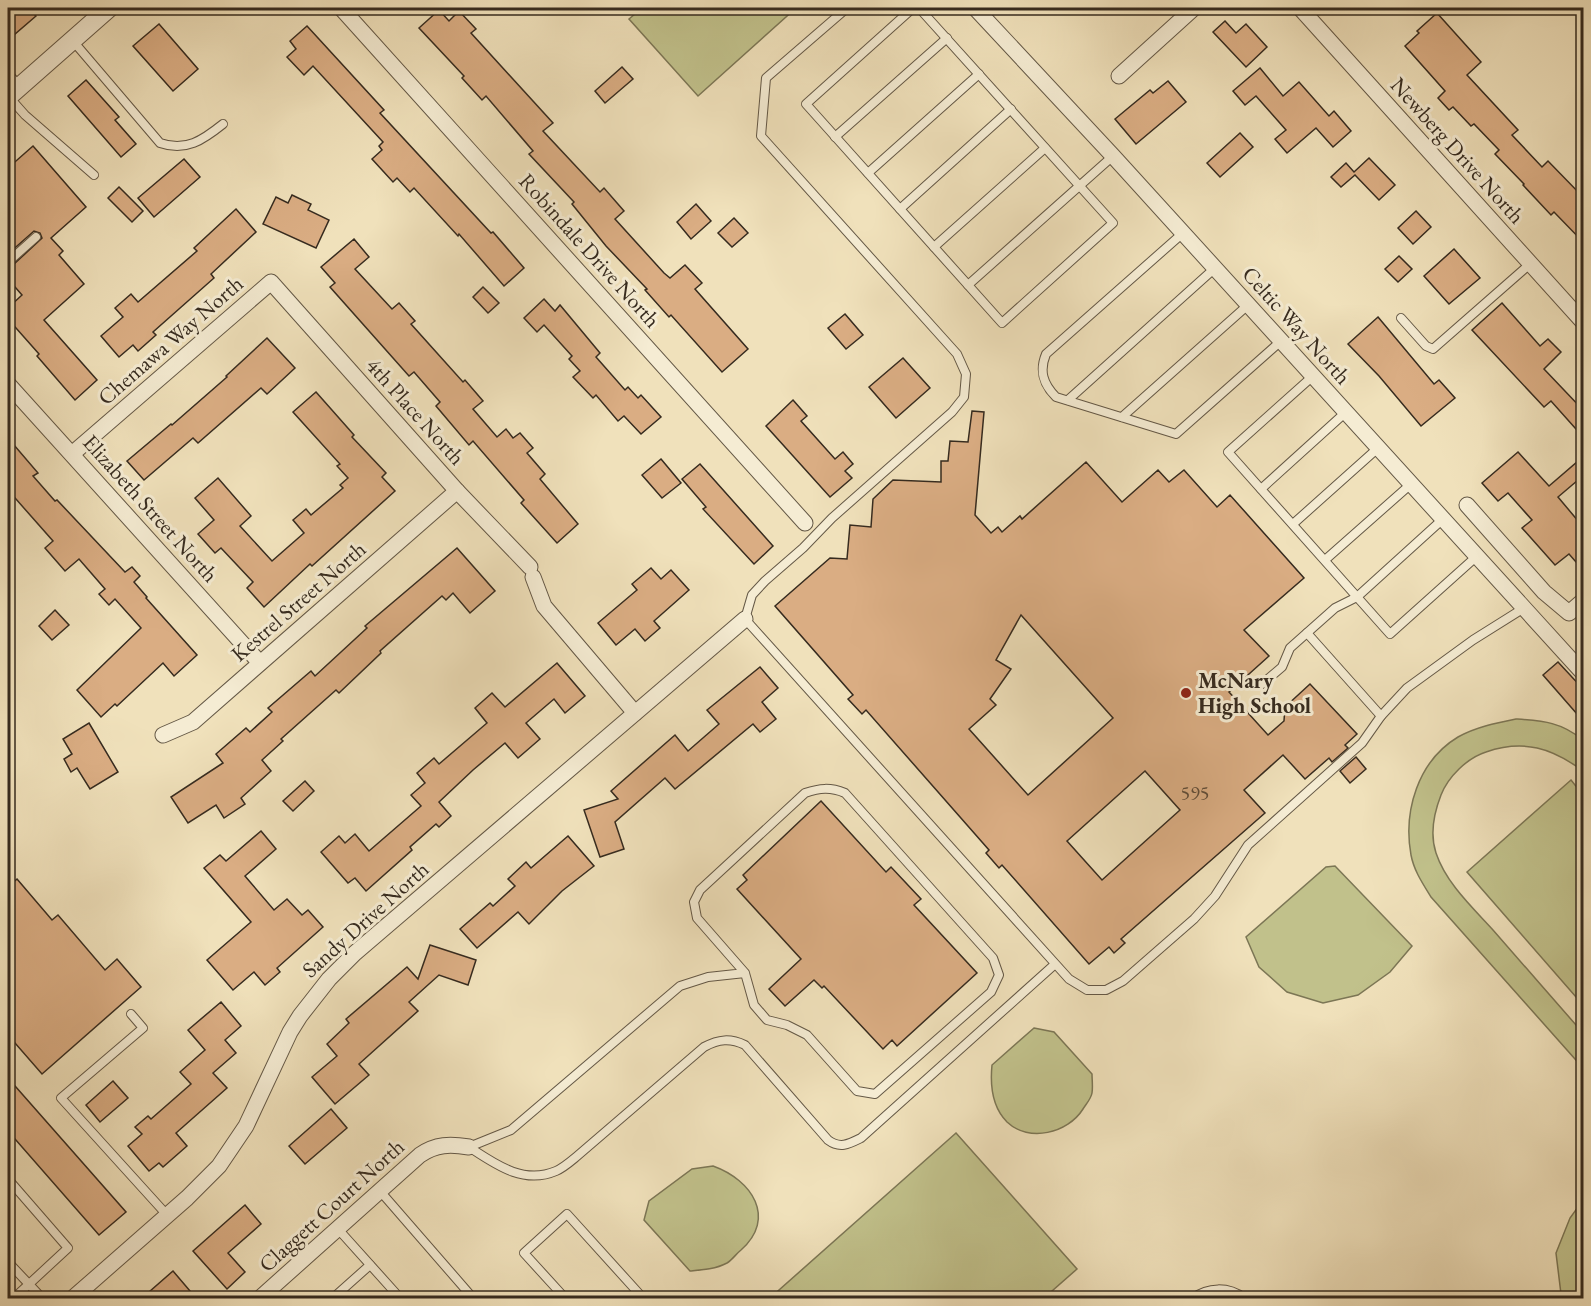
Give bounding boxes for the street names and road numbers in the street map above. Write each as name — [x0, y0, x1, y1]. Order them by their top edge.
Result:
street label: Newberg Drive North — [1384, 71, 1531, 230]
street label: Robindale Drive North — [512, 167, 667, 334]
street label: Celtic Way North — [1236, 260, 1357, 391]
street label: Chemawa Way North — [92, 269, 249, 411]
street label: 4th Place North — [360, 352, 472, 471]
street label: Elizabeth Street North — [77, 428, 225, 588]
street label: Kestrel Street North — [225, 535, 372, 668]
street label: Sandy Drive North — [296, 855, 435, 984]
street label: Claggett Court North — [252, 1132, 410, 1278]

